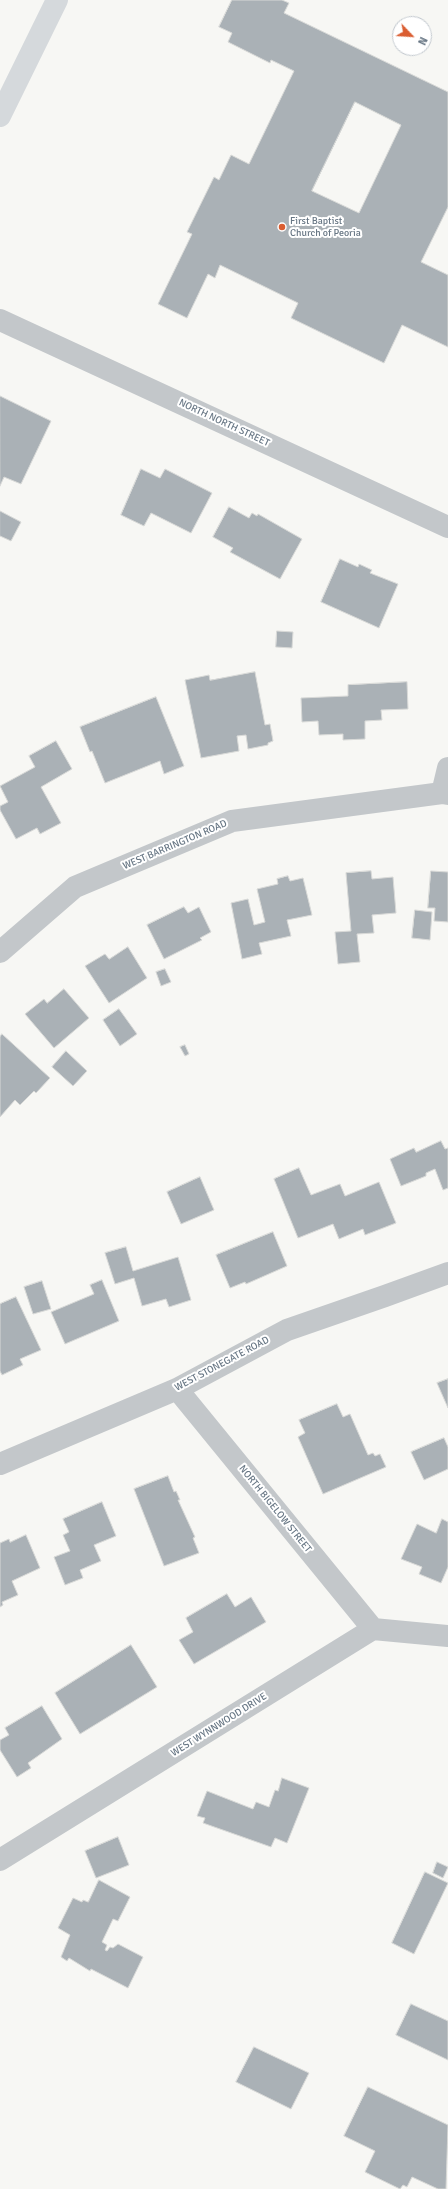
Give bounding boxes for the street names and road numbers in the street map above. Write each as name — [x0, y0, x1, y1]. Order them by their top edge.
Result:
street label: NORTH NORTH STREET — [177, 397, 271, 449]
street label: WEST BARRINGTON ROAD — [121, 818, 229, 872]
street label: WEST STONEGATE ROAD — [173, 1334, 271, 1394]
street label: NORTH BIGELOW STREET — [236, 1463, 314, 1555]
street label: WEST WYNNWOOD DRIVE — [169, 1691, 269, 1759]

